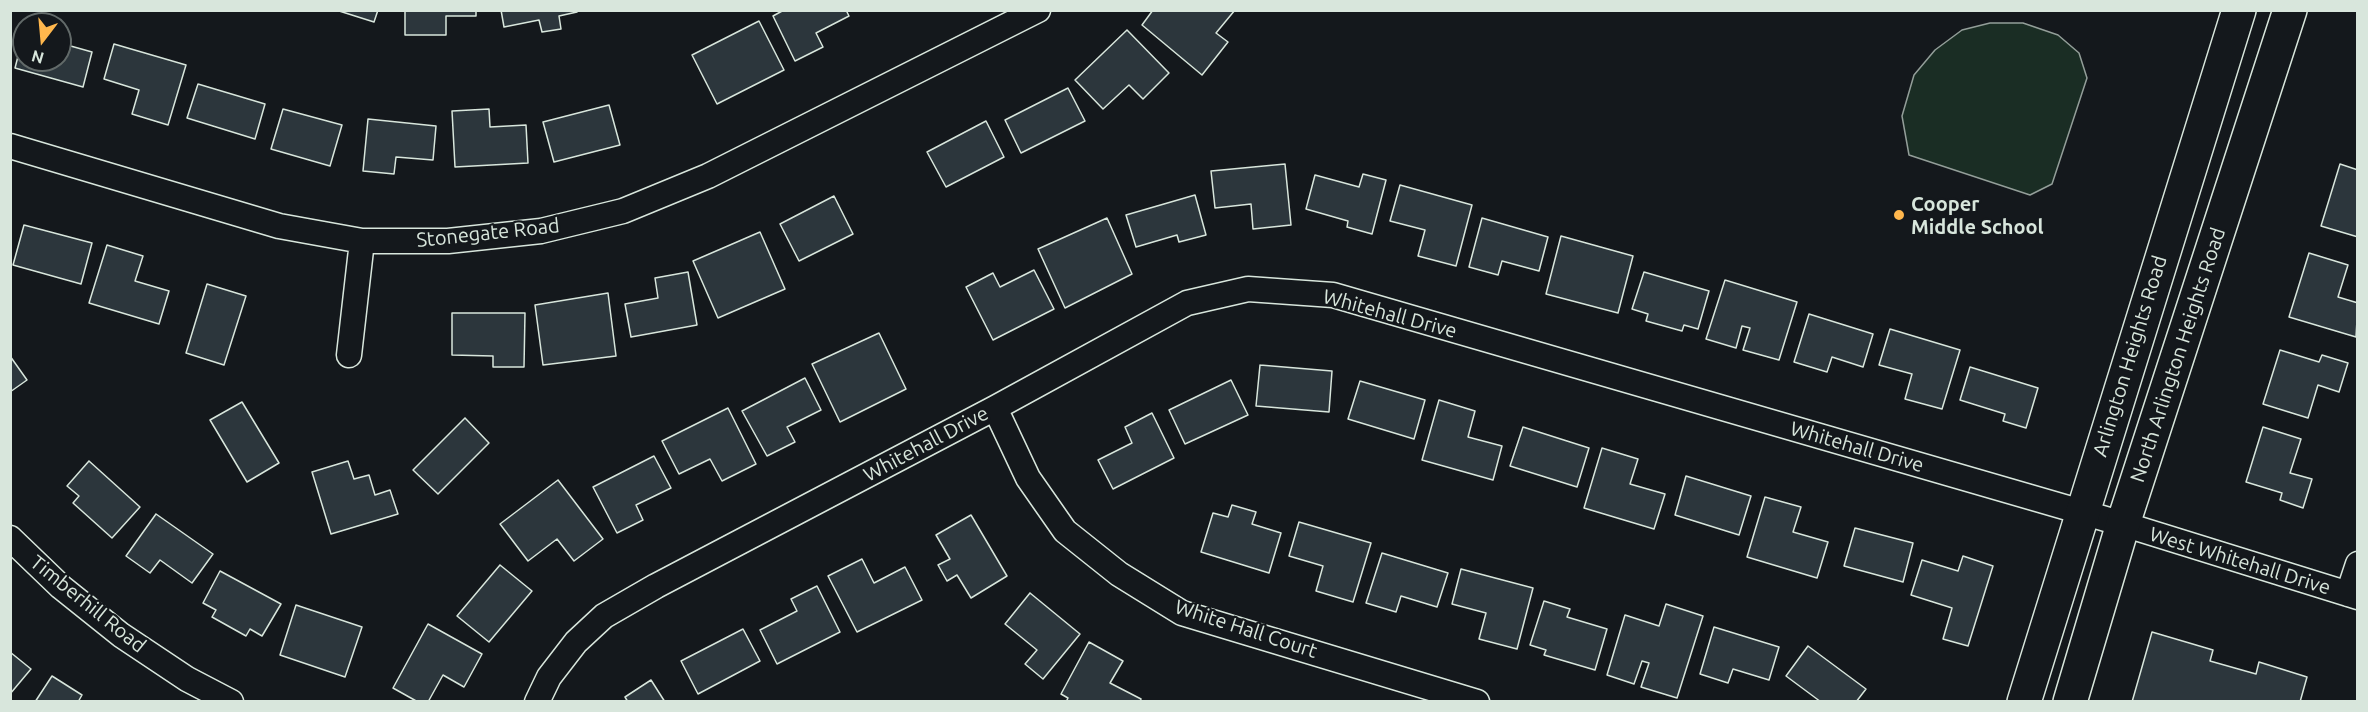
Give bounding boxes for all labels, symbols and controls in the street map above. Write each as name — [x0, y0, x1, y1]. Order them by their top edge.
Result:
north arrow — [12, 12, 72, 72]
text: N — [29, 47, 46, 68]
place label: Cooper Middle School — [1911, 192, 2044, 239]
marker: Cooper Middle School — [1892, 208, 1906, 222]
street label: Stonegate Road — [415, 214, 561, 252]
street label: North Arlington Heights Road — [2125, 225, 2231, 485]
street label: Arlington Heights Road — [2088, 253, 2172, 459]
street label: Whitehall Drive — [1320, 285, 1460, 343]
street label: Whitehall Drive — [860, 401, 992, 487]
street label: Whitehall Drive — [1788, 416, 1926, 478]
street label: West Whitehall Drive — [2147, 522, 2333, 600]
street label: Timberhill Road — [25, 550, 151, 658]
street label: White Hall Court — [1172, 595, 1320, 663]

